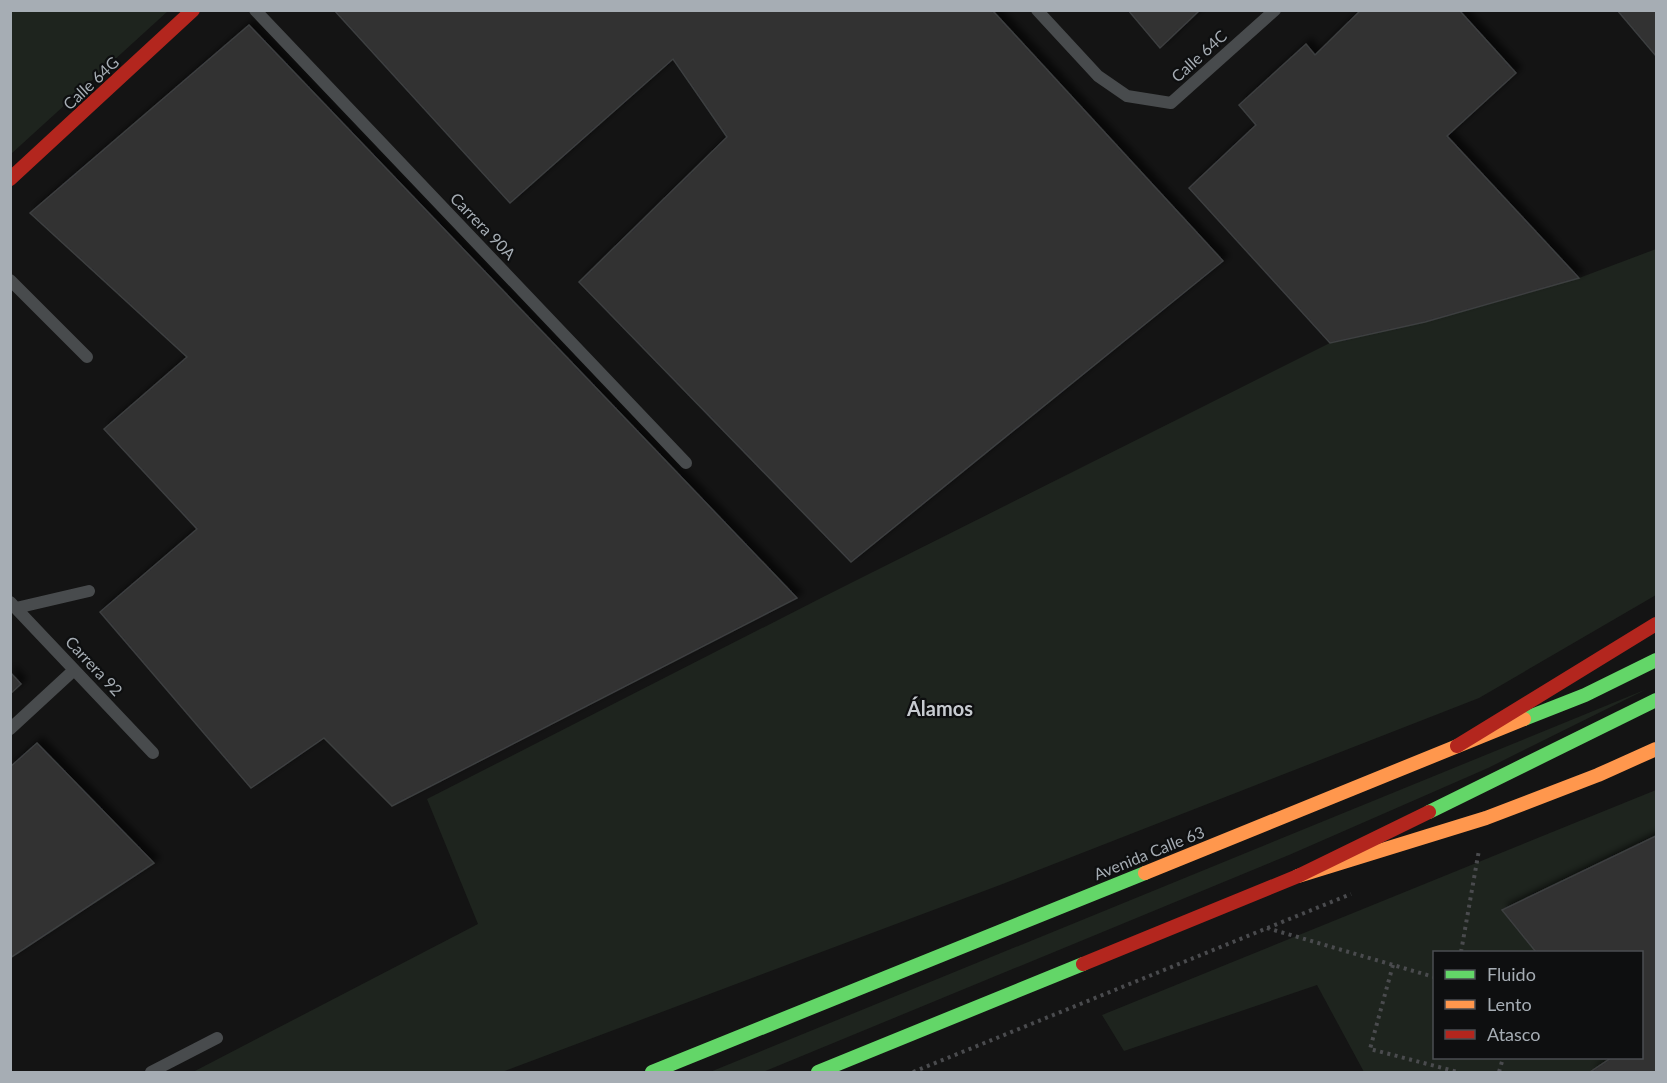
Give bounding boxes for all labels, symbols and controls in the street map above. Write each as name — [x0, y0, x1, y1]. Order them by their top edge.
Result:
street label: Calle 64C — [1167, 26, 1231, 85]
street label: Calle 64G — [59, 52, 122, 113]
street label: Carrera 90A — [447, 188, 520, 263]
street label: Carrera 92 — [62, 632, 127, 699]
district label: Álamos — [906, 696, 973, 720]
street label: Avenida Calle 63 — [1091, 822, 1207, 883]
legend — [1433, 951, 1643, 1059]
text: Fluido — [1487, 963, 1536, 985]
text: Lento — [1487, 993, 1532, 1015]
text: Atasco — [1487, 1023, 1540, 1045]

